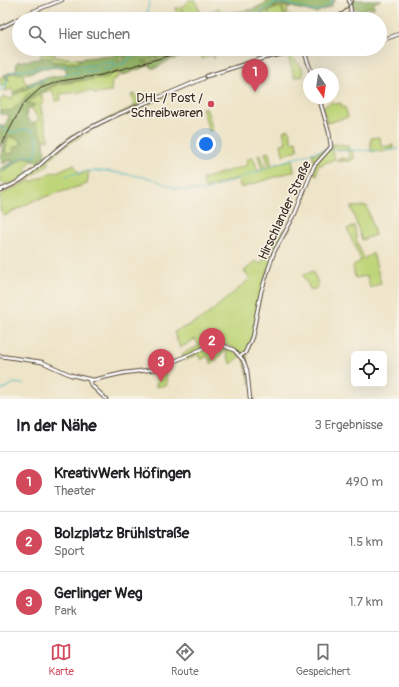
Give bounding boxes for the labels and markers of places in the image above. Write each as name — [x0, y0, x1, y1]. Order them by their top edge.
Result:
pin: 1 — [242, 59, 268, 92]
place label: DHL / Post / Schreibwaren — [131, 90, 203, 121]
marker: DHL / Post / Schreibwaren — [206, 99, 216, 109]
pin: 2 — [199, 328, 225, 361]
pin: 3 — [148, 349, 174, 382]

